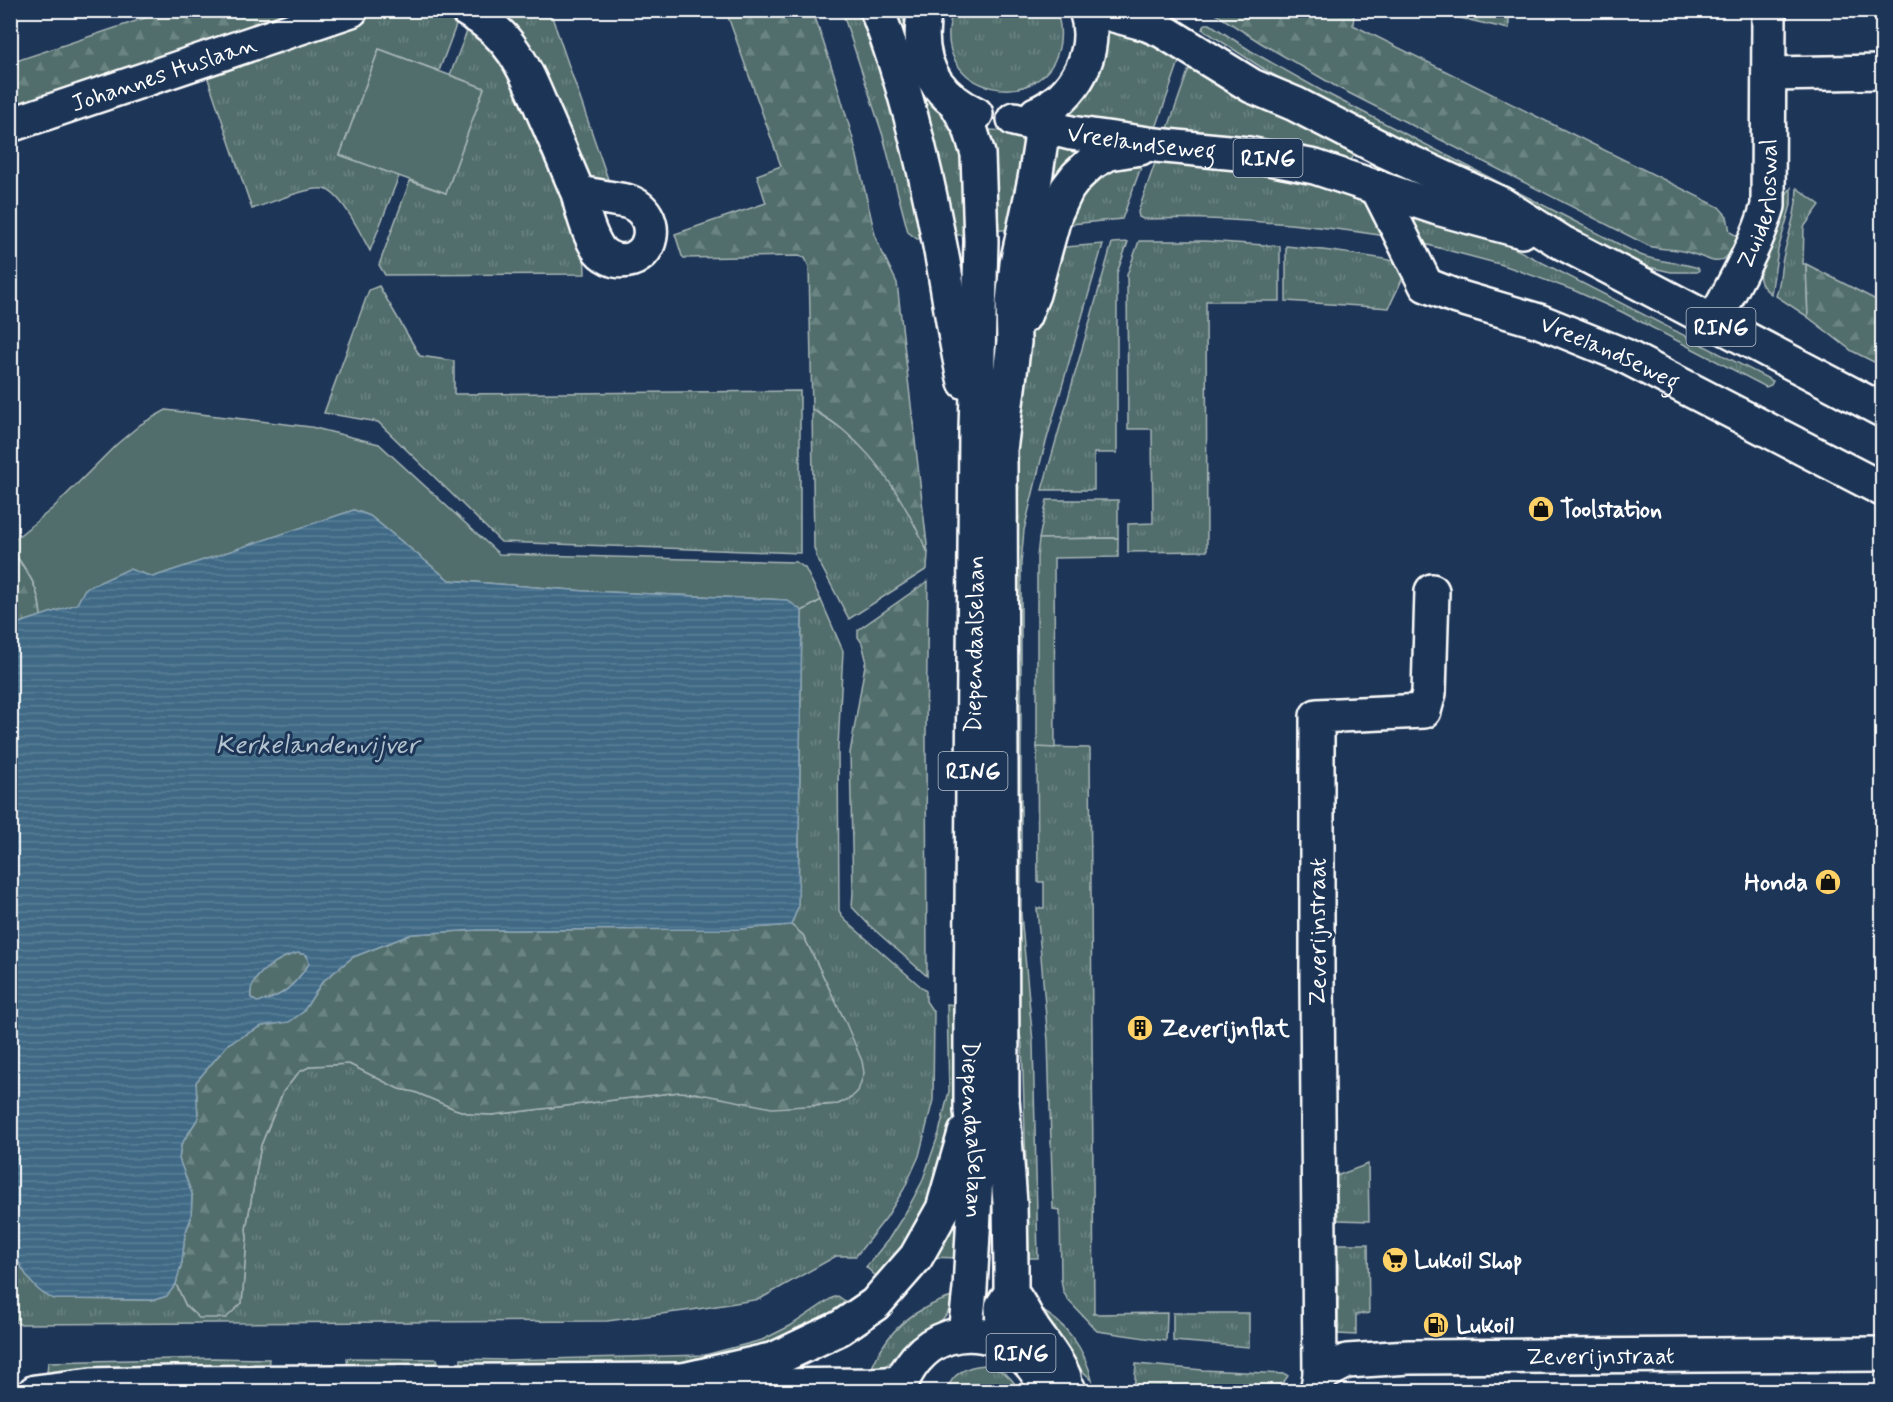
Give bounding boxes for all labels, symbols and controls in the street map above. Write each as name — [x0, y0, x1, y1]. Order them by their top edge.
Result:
street label: Johannes Huslaan — [67, 29, 261, 120]
street label: Vreelandseweg — [1065, 119, 1217, 171]
road number: RING — [1234, 139, 1302, 177]
street label: Zuiderloswal — [1730, 139, 1786, 275]
road number: RING — [1686, 308, 1756, 346]
street label: Vreelandseweg — [1535, 309, 1685, 401]
shop icon: Toolstation — [1526, 494, 1556, 524]
place label: Toolstation — [1560, 495, 1662, 526]
street label: Diependaalselaan — [958, 555, 993, 733]
water label: Kerkelandenvijver — [215, 729, 422, 763]
road number: RING — [938, 752, 1008, 790]
street label: Zeverijnstraat — [1303, 858, 1334, 1006]
shop icon: Honda — [1813, 867, 1843, 897]
place label: Honda — [1744, 868, 1808, 899]
building icon: Zeverijnflat — [1125, 1013, 1155, 1043]
place label: Zeverijnflat — [1160, 1014, 1290, 1045]
street label: Diependaalselaan — [954, 1041, 991, 1219]
supermarket icon: Lukoil Shop — [1380, 1245, 1410, 1275]
place label: Lukoil Shop — [1414, 1246, 1522, 1277]
fuel station icon: Lukoil — [1421, 1310, 1451, 1340]
place label: Lukoil — [1456, 1311, 1514, 1342]
road number: RING — [986, 1334, 1056, 1372]
street label: Zeverijnstraat — [1526, 1341, 1675, 1373]

